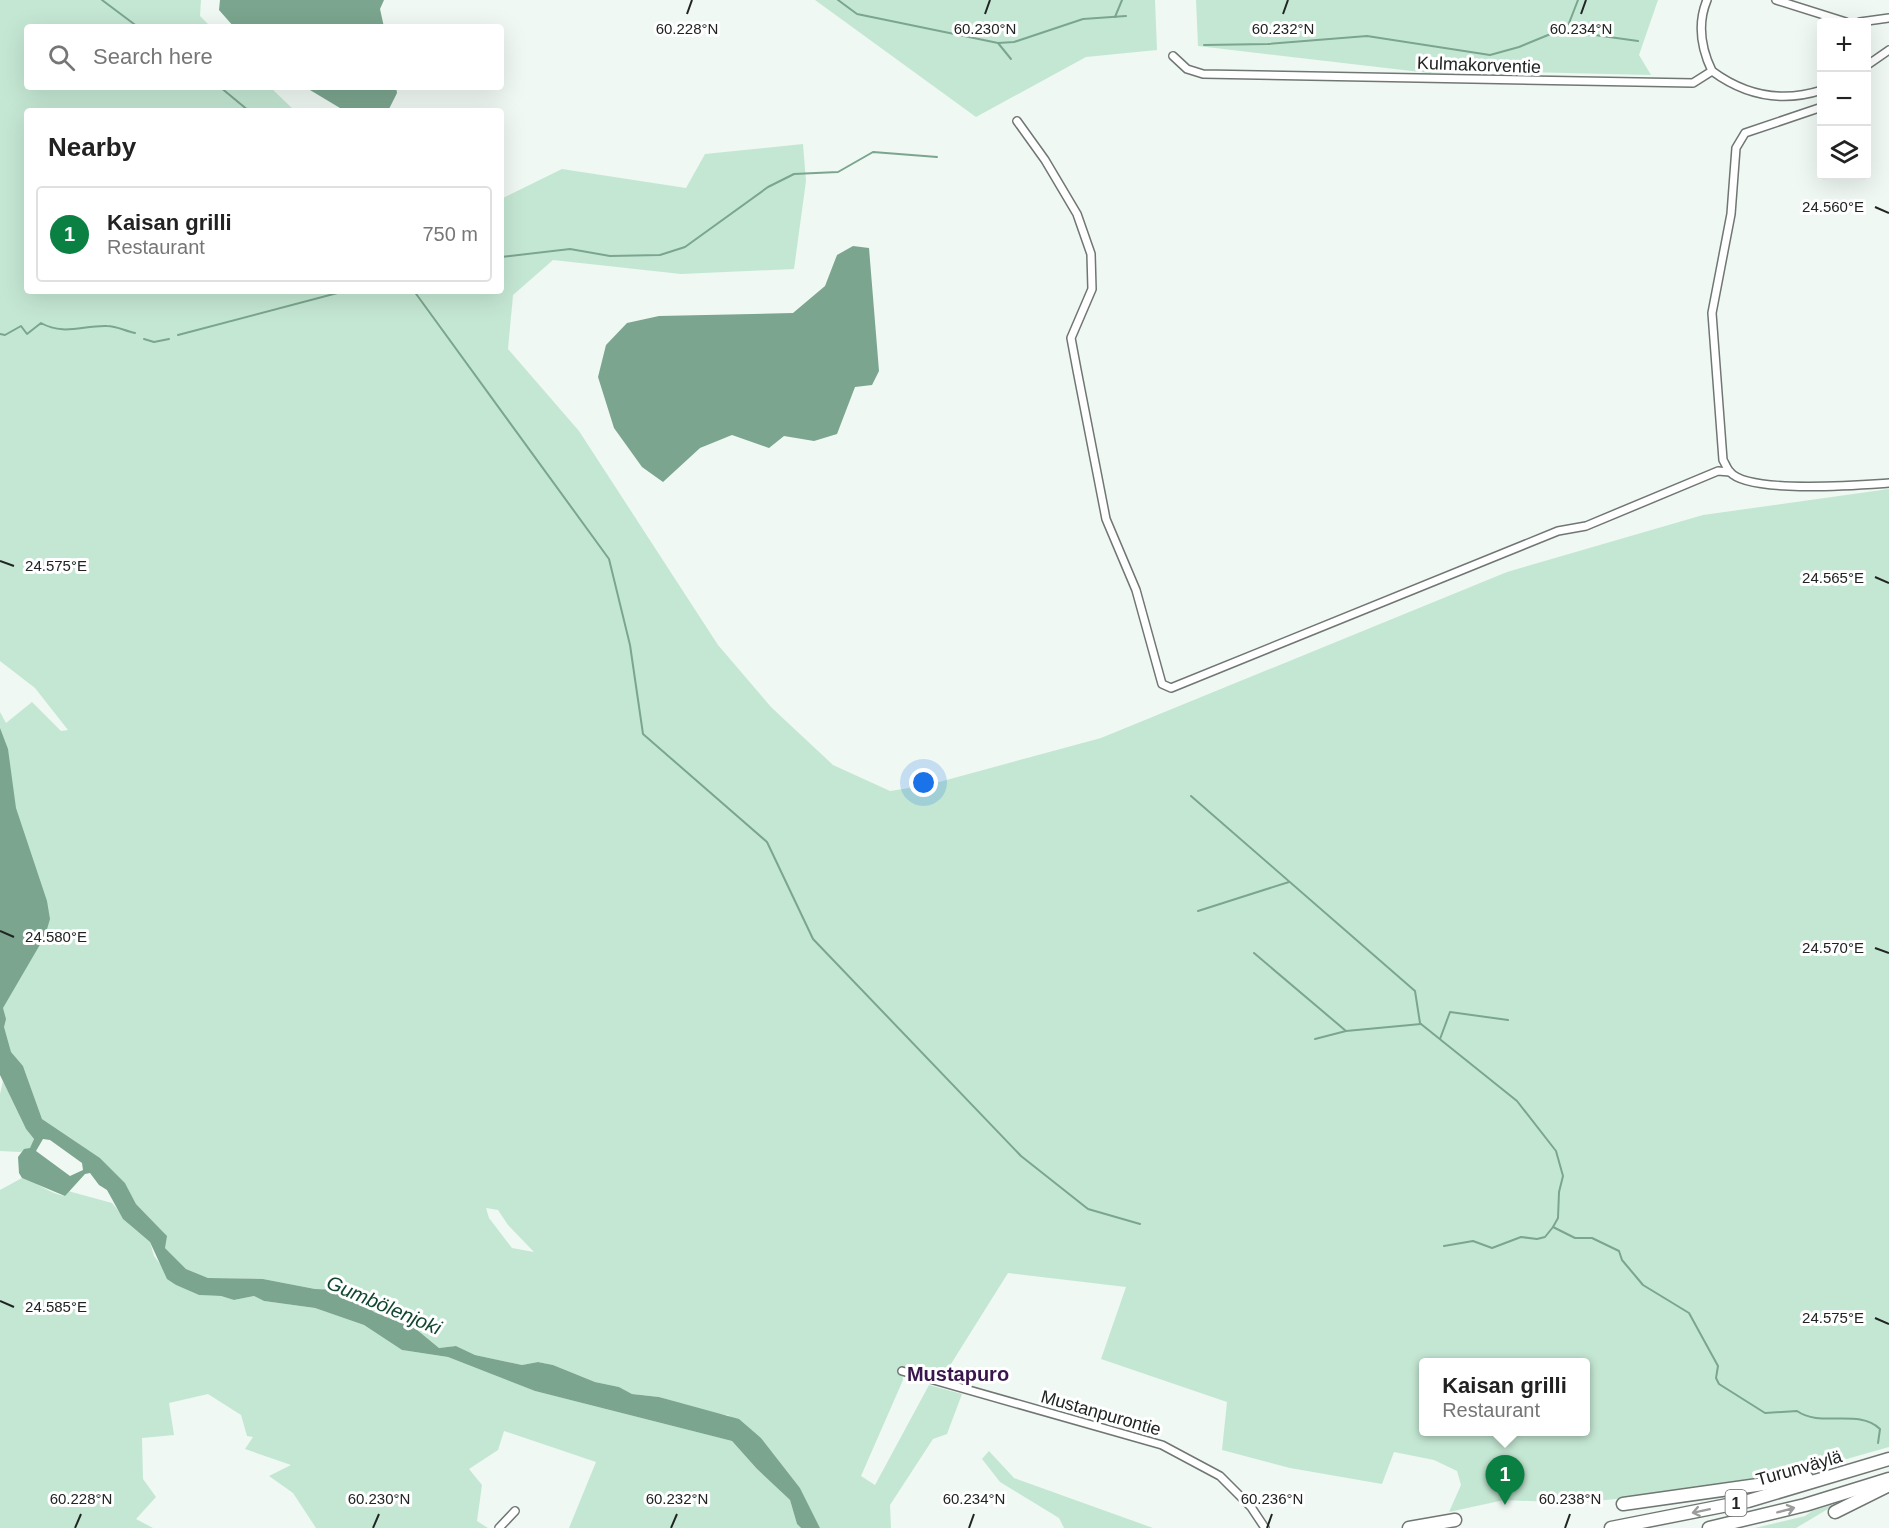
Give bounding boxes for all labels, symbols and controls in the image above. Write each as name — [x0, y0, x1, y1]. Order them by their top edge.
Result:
map controls — [1817, 18, 1871, 180]
button: + — [1817, 18, 1871, 72]
text: 60.228°N — [656, 20, 718, 37]
text: 60.230°N — [954, 20, 1016, 37]
text: 60.232°N — [1252, 20, 1314, 37]
text: 60.234°N — [1550, 20, 1612, 37]
search box — [24, 24, 504, 90]
icon: search — [45, 41, 78, 74]
text: Search here — [93, 44, 213, 69]
street label: Kulmakorventie — [1417, 53, 1541, 77]
button: − — [1817, 72, 1871, 126]
button: layers — [1817, 126, 1871, 180]
text: Nearby — [48, 132, 136, 162]
text: 24.560°E — [1802, 198, 1864, 215]
text: Kaisan grilli — [107, 210, 232, 235]
text: 1 — [64, 223, 75, 245]
text: 750 m — [422, 223, 478, 245]
text: Restaurant — [107, 236, 205, 258]
text: 24.575°E — [25, 557, 87, 574]
text: 24.565°E — [1802, 569, 1864, 586]
your location — [909, 768, 938, 797]
text: 24.580°E — [25, 928, 87, 945]
text: 24.570°E — [1802, 939, 1864, 956]
water label: Gumbölenjoki — [323, 1271, 445, 1339]
text: 24.585°E — [25, 1298, 87, 1315]
text: 24.575°E — [1802, 1309, 1864, 1326]
popup — [1419, 1358, 1590, 1436]
district label: Mustapuro — [907, 1363, 1009, 1385]
text: Kaisan grilli — [1442, 1373, 1567, 1398]
street label: Mustanpurontie — [1039, 1386, 1163, 1440]
text: Restaurant — [1442, 1399, 1540, 1421]
street label: Turunväylä — [1754, 1446, 1845, 1490]
pin: 1 — [1486, 1456, 1524, 1505]
text: 60.228°N — [50, 1490, 112, 1507]
text: 60.230°N — [348, 1490, 410, 1507]
text: 60.232°N — [646, 1490, 708, 1507]
text: 60.234°N — [943, 1490, 1005, 1507]
text: 60.236°N — [1241, 1490, 1303, 1507]
text: 60.238°N — [1539, 1490, 1601, 1507]
road number: 1 — [1726, 1490, 1746, 1516]
one-way arrow — [1776, 1503, 1795, 1515]
one-way arrow — [1691, 1506, 1711, 1517]

